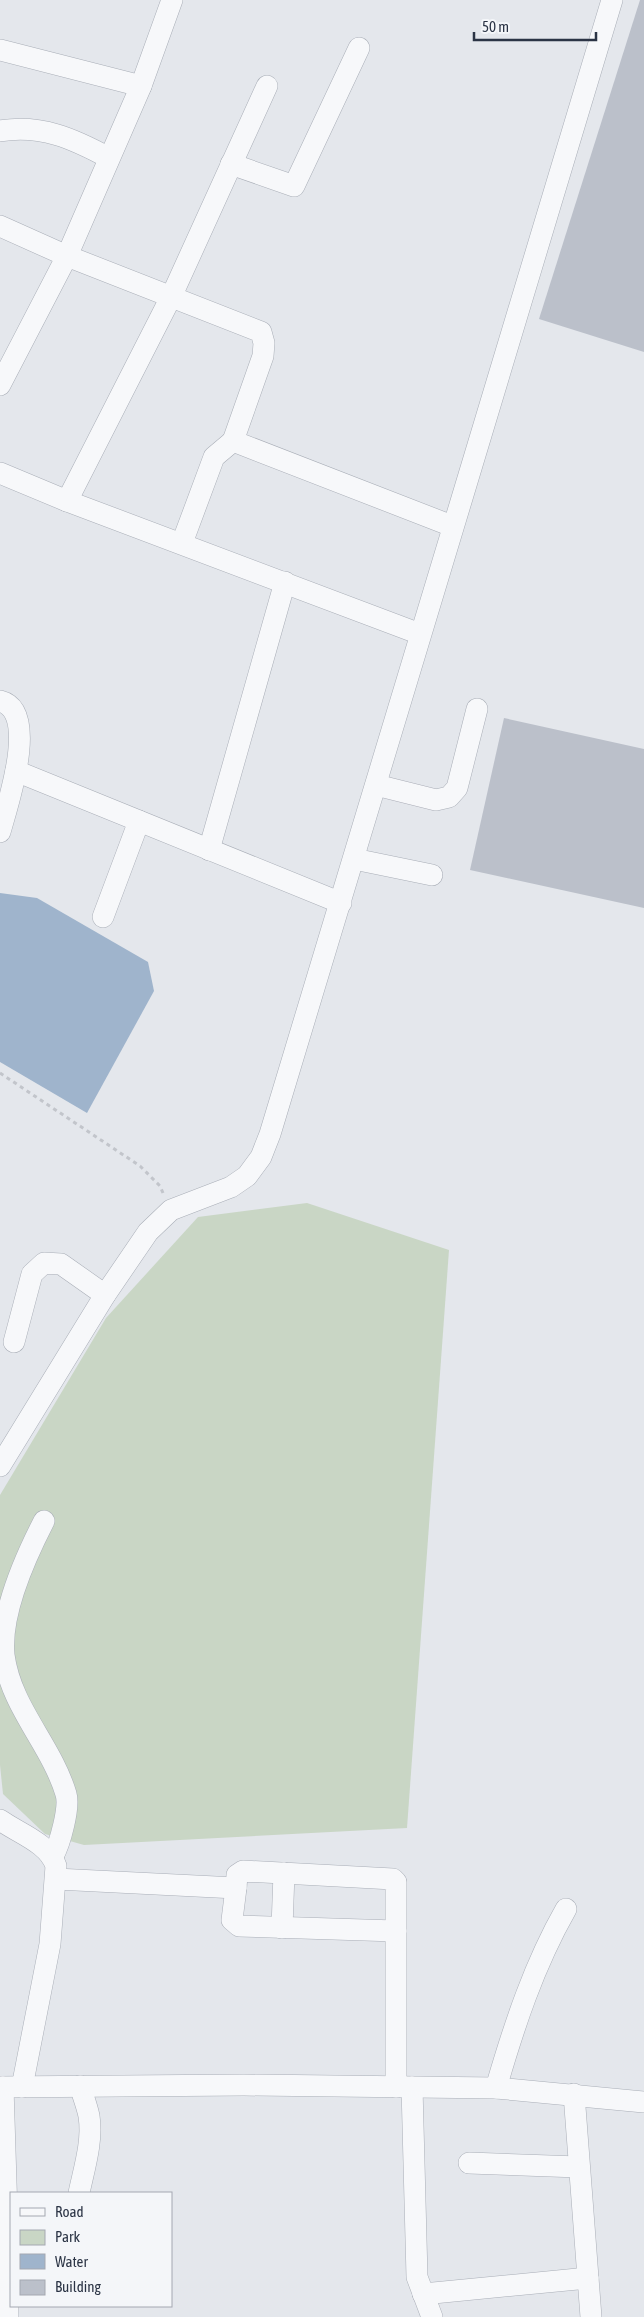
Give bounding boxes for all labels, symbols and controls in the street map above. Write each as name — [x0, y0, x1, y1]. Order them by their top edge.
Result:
scale bar — [474, 10, 596, 42]
text: 50 m — [482, 18, 509, 35]
legend — [10, 2192, 172, 2307]
text: Road — [55, 2203, 84, 2220]
text: Park — [55, 2228, 80, 2245]
text: Water — [55, 2253, 88, 2270]
text: Building — [55, 2278, 101, 2295]

